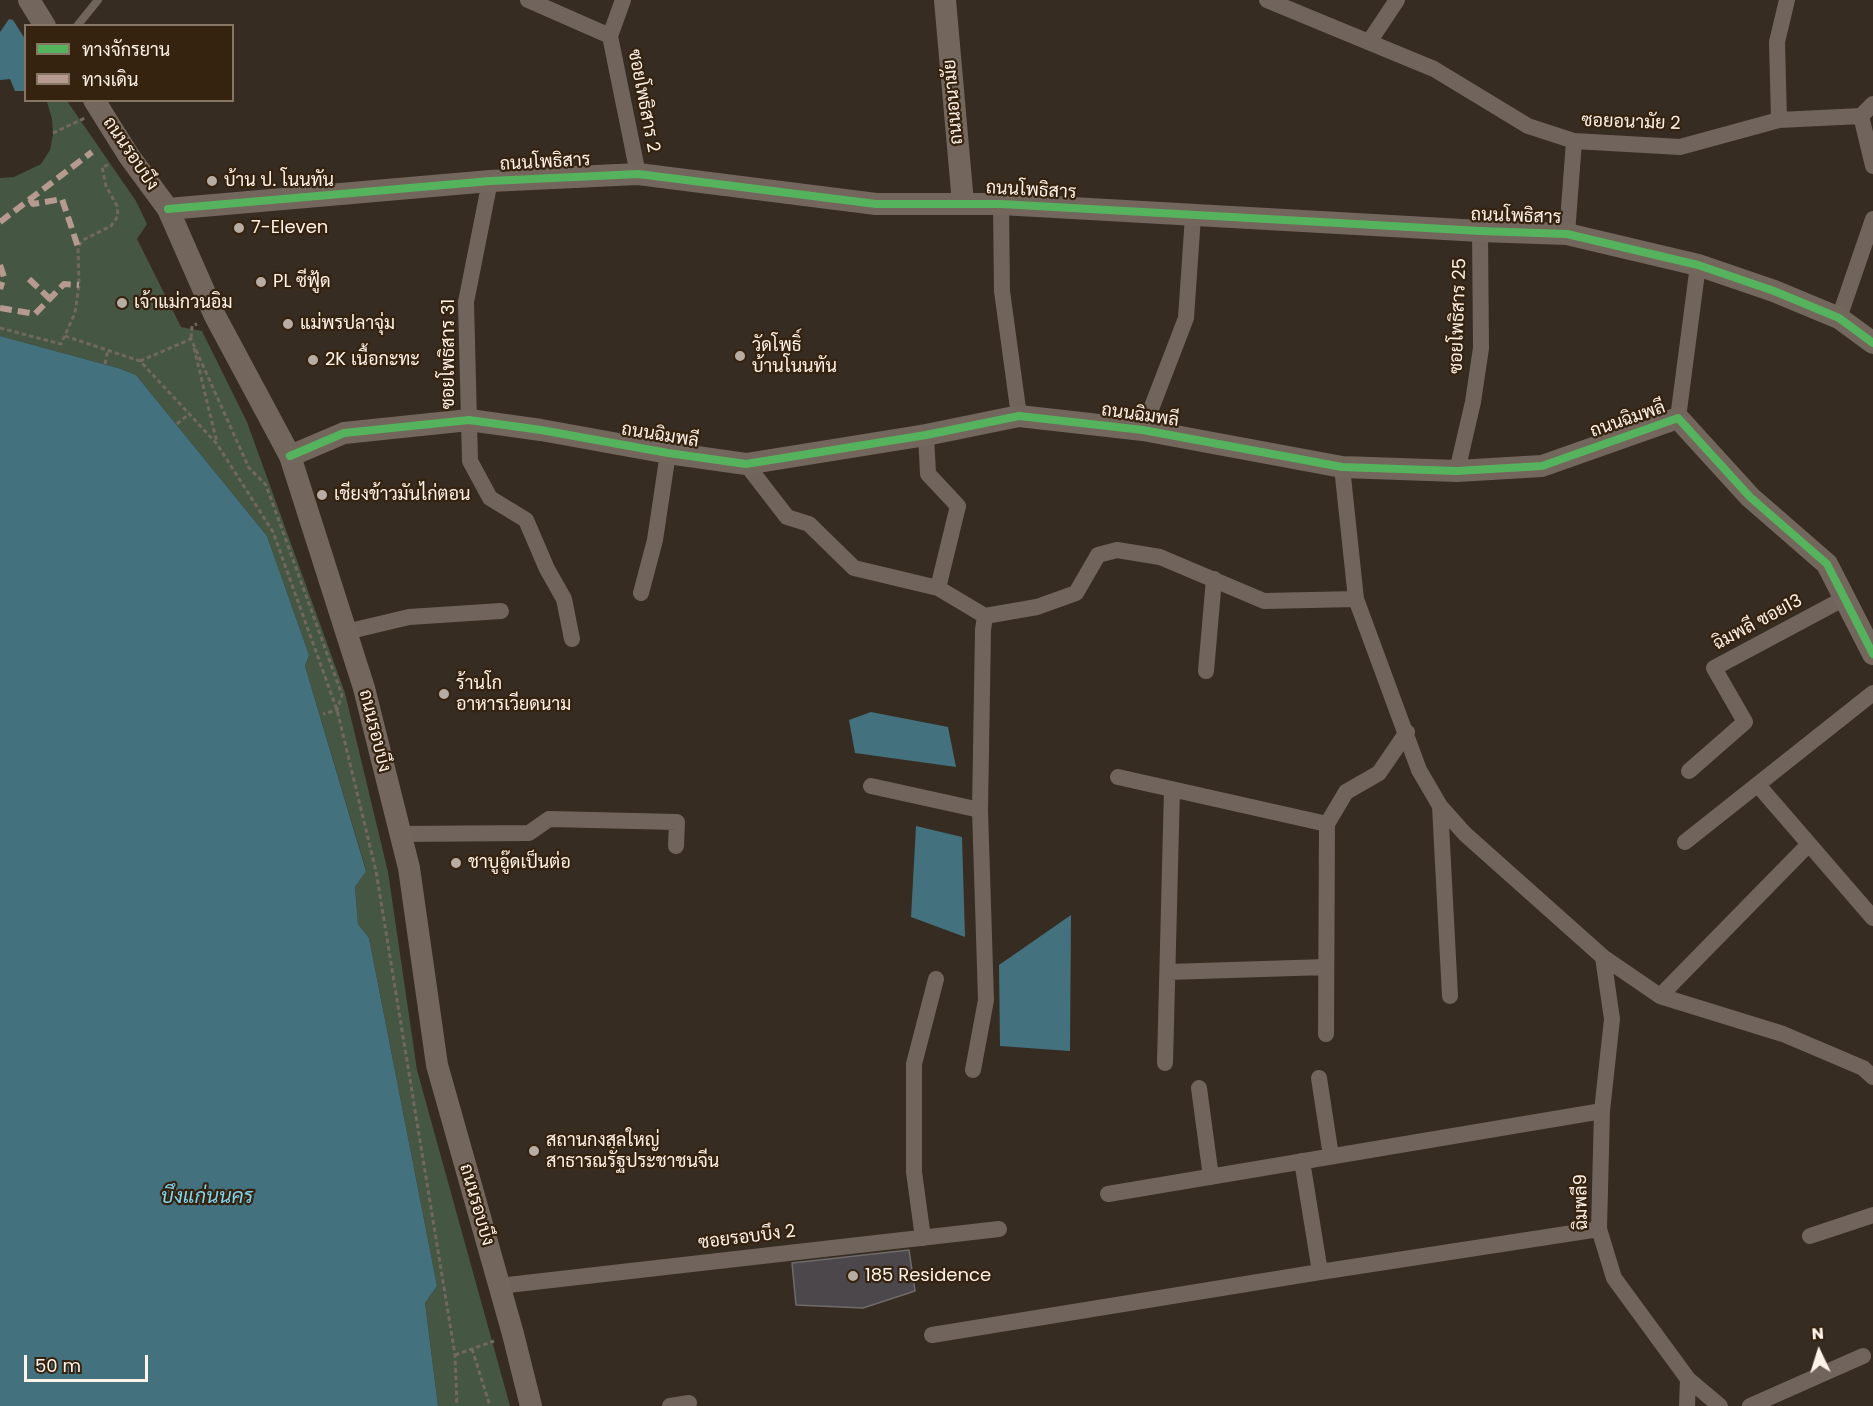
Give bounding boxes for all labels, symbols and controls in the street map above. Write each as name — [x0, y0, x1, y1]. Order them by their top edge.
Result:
legend — [24, 24, 234, 102]
text: ทางจักรยาน — [82, 37, 170, 62]
street label: ซอยโพธิสาร 2 — [622, 48, 664, 154]
street label: ถนนอนามัย — [940, 58, 968, 146]
text: ทางเดิน — [82, 67, 138, 92]
street label: ซอยอนามัย 2 — [1581, 110, 1681, 136]
street label: ถนนรอบบึง — [98, 113, 162, 195]
street label: ถนนโพธิสาร — [499, 150, 591, 176]
place label: บ้าน ป. โนนทัน — [224, 170, 334, 192]
marker: บ้าน ป. โนนทัน — [205, 174, 219, 188]
street label: ถนนโพธิสาร — [985, 178, 1077, 204]
street label: ถนนโพธิสาร — [1470, 205, 1562, 229]
place label: 7-Eleven — [251, 217, 328, 239]
marker: 7-Eleven — [232, 221, 246, 235]
street label: ซอยโพธิสาร 25 — [1446, 258, 1472, 374]
place label: PL ซีฟู้ด — [273, 271, 331, 293]
marker: PL ซีฟู้ด — [254, 275, 268, 289]
place label: เจ้าแม่กวนอิม — [134, 292, 232, 314]
marker: เจ้าแม่กวนอิม — [115, 296, 129, 310]
street label: ซอยโพธิสาร 31 — [438, 299, 460, 409]
place label: แม่พรปลาจุ่ม — [300, 313, 395, 335]
marker: แม่พรปลาจุ่ม — [281, 317, 295, 331]
place label: วัดโพธิ์ บ้านโนนทัน — [752, 335, 837, 378]
place label: 2K เนื้อกะทะ — [325, 349, 420, 371]
marker: วัดโพธิ์ บ้านโนนทัน — [733, 349, 747, 363]
marker: 2K เนื้อกะทะ — [306, 353, 320, 367]
street label: ถนนฉิมพลี — [1588, 397, 1668, 443]
street label: ถนนฉิมพลี — [1100, 400, 1180, 432]
street label: ถนนฉิมพลี — [620, 419, 700, 453]
place label: เชียงข้าวมันไก่ตอน — [334, 484, 470, 506]
marker: เชียงข้าวมันไก่ตอน — [315, 488, 329, 502]
street label: ฉิมพลี ซอย13 — [1710, 590, 1806, 656]
place label: ร้านโก อาหารเวียดนาม — [456, 673, 571, 716]
marker: ร้านโก อาหารเวียดนาม — [437, 687, 451, 701]
street label: ถนนรอบบึง — [353, 688, 395, 774]
place label: ชาบูอู๊ดเป็นต่อ — [468, 852, 571, 874]
marker: ชาบูอู๊ดเป็นต่อ — [449, 856, 463, 870]
place label: สถานกงสุลใหญ่ สาธารณรัฐประชาชนจีน — [546, 1130, 719, 1172]
marker: สถานกงสุลใหญ่ สาธารณรัฐประชาชนจีน — [527, 1144, 541, 1158]
street label: ถนนรอบบึง — [454, 1162, 498, 1248]
street label: ฉิมพลี9 — [1571, 1174, 1593, 1230]
water label: บึงแก่นนคร — [161, 1186, 253, 1210]
street label: ซอยรอบบึง 2 — [697, 1221, 797, 1255]
place label: 185 Residence — [865, 1265, 991, 1287]
marker: 185 Residence — [846, 1269, 860, 1283]
north arrow — [1789, 1322, 1849, 1382]
text: N — [1811, 1322, 1825, 1345]
scale bar — [27, 1343, 152, 1381]
text: 50 m — [35, 1353, 81, 1378]

